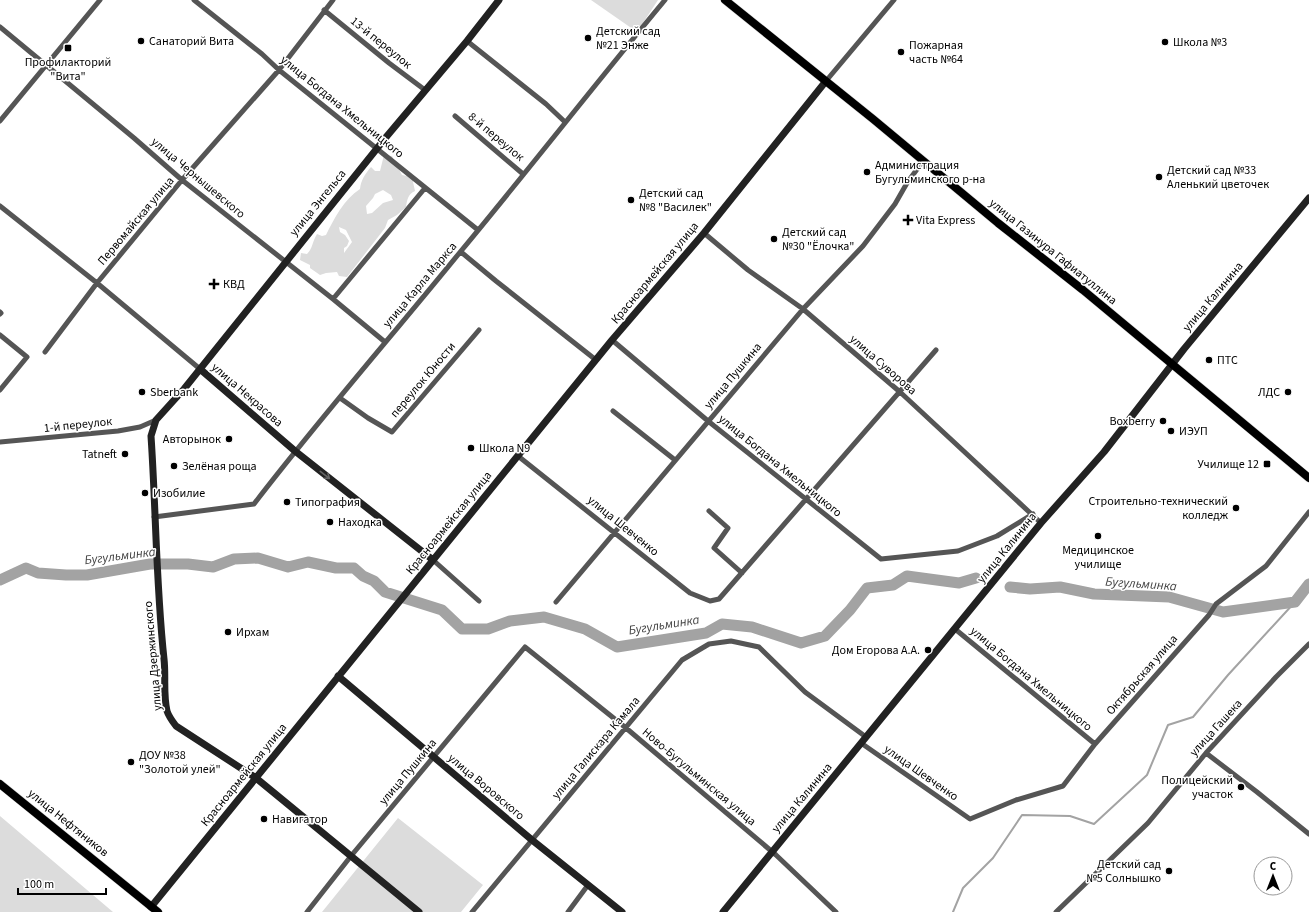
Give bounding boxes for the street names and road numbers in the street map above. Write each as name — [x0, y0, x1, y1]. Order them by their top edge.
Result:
street label: 13-й переулок — [347, 13, 415, 73]
street label: улица Богдана Хмельницкого — [277, 52, 407, 162]
street label: 8-й переулок — [464, 108, 528, 166]
street label: улица Чернышевского — [147, 134, 249, 222]
street label: улица Энгельса — [286, 166, 350, 240]
street label: Первомайская улица — [94, 173, 178, 269]
street label: улица Газинура Гафиатуллина — [985, 195, 1121, 309]
street label: Красноармейская улица — [607, 218, 703, 328]
street label: улица Карла Маркса — [379, 239, 461, 331]
street label: улица Калинина — [1179, 258, 1247, 336]
street label: улица Суворова — [846, 331, 920, 399]
street label: переулок Юности — [386, 339, 460, 421]
street label: улица Пушкина — [700, 339, 766, 413]
street label: улица Некрасова — [207, 359, 287, 431]
street label: улица Богдана Хмельницкого — [715, 411, 845, 521]
street label: 1-й переулок — [43, 413, 113, 437]
street label: Красноармейская улица — [402, 468, 496, 578]
street label: улица Шевченко — [584, 492, 662, 560]
street label: улица Калинина — [973, 509, 1041, 587]
street label: улица Дзержинского — [140, 600, 166, 712]
street label: улица Богдана Хмельницкого — [966, 623, 1096, 735]
street label: Октябрьская улица — [1102, 631, 1182, 719]
street label: улица Галискара Камала — [548, 693, 644, 803]
street label: улица Гашека — [1186, 696, 1246, 760]
street label: Красноармейская улица — [197, 720, 291, 830]
street label: Ново-Бугульминская улица — [638, 724, 760, 830]
street label: улица Пушкина — [375, 735, 441, 809]
street label: улица Шевченко — [880, 741, 962, 805]
street label: улица Воровского — [444, 750, 528, 824]
street label: улица Калинина — [768, 759, 836, 837]
street label: улица Нефтяников — [24, 785, 112, 861]

